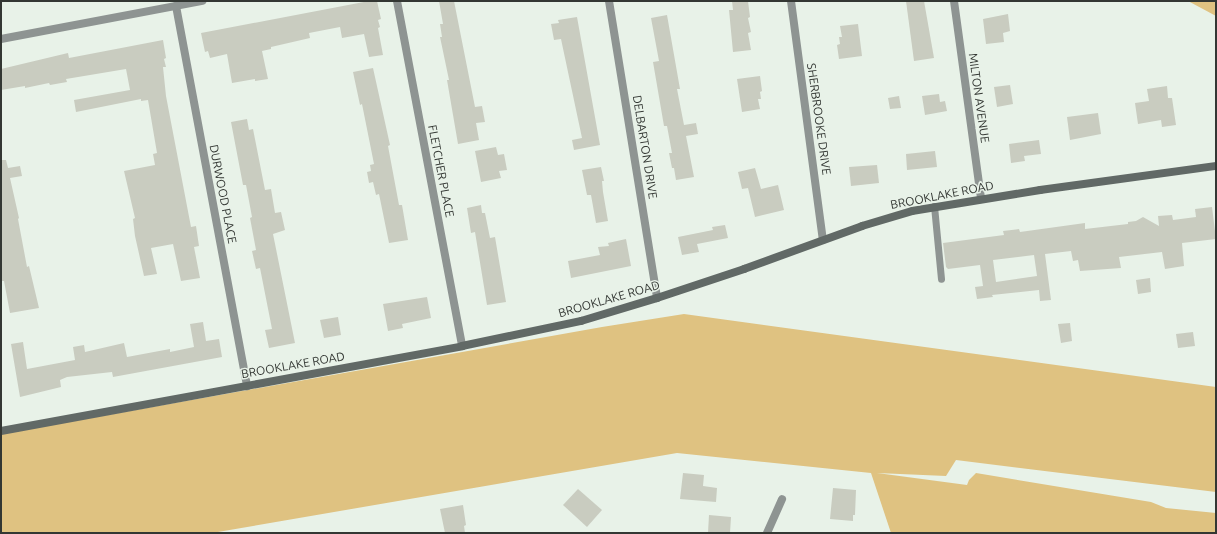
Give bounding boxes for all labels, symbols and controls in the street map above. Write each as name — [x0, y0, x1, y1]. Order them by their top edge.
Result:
street label: MILTON AVENUE — [966, 52, 992, 144]
street label: SHERBROOKE DRIVE — [804, 62, 834, 176]
street label: DELBARTON DRIVE — [630, 94, 660, 200]
street label: FLETCHER PLACE — [425, 124, 457, 218]
street label: DURWOOD PLACE — [206, 143, 240, 245]
street label: BROOKLAKE ROAD — [889, 178, 995, 212]
street label: BROOKLAKE ROAD — [557, 278, 661, 320]
street label: BROOKLAKE ROAD — [240, 349, 346, 381]

